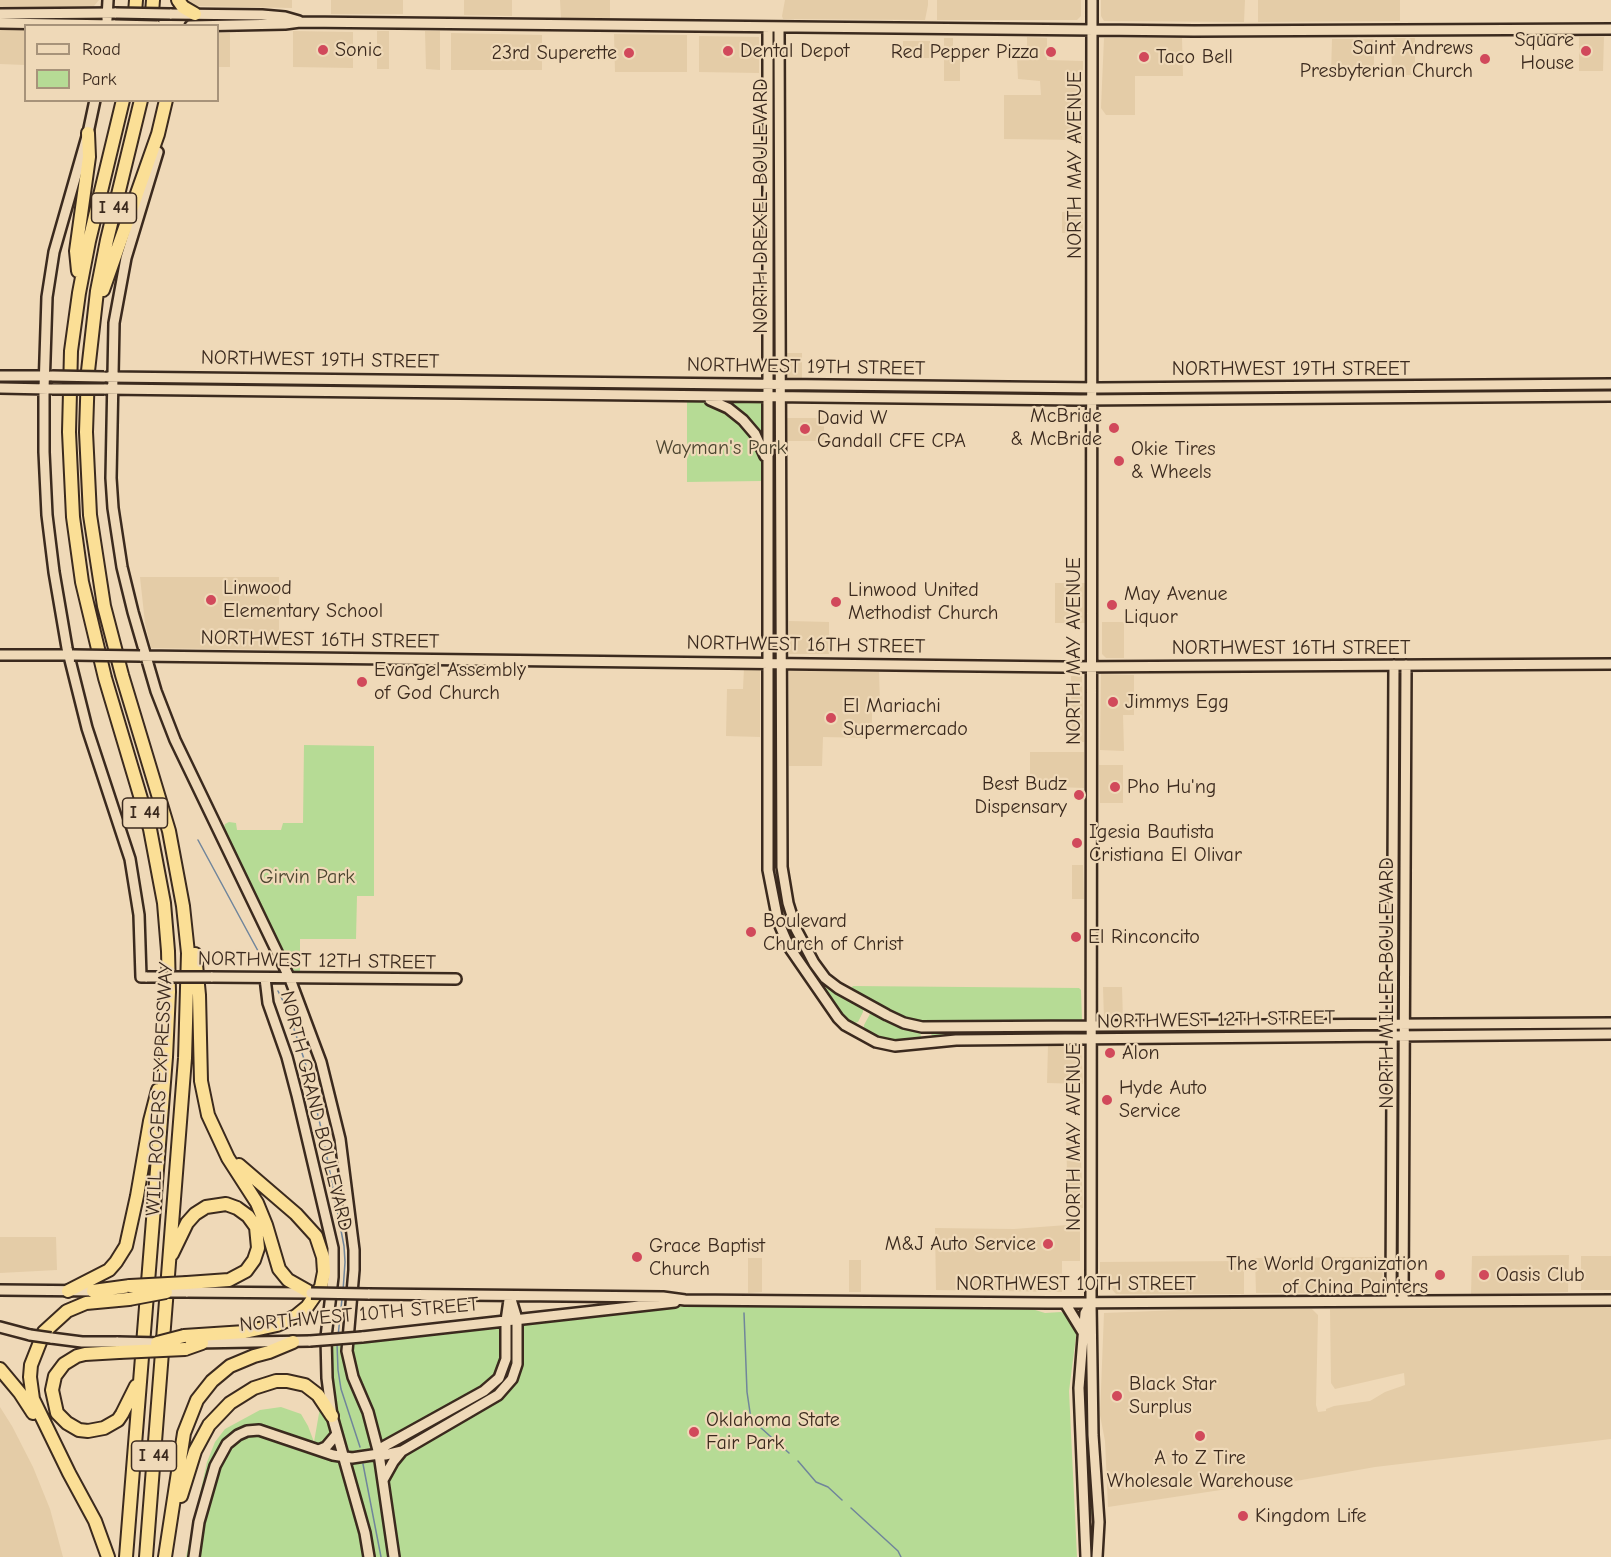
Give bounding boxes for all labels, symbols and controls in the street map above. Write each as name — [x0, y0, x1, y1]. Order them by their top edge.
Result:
legend — [24, 24, 219, 102]
place label: Square House — [1515, 28, 1574, 75]
place label: Saint Andrews Presbyterian Church — [1300, 36, 1473, 83]
place label: Sonic — [335, 38, 382, 62]
text: Road — [82, 39, 121, 60]
place label: Dental Depot — [740, 39, 850, 63]
place label: Red Pepper Pizza — [891, 40, 1039, 64]
place label: 23rd Superette — [491, 41, 617, 65]
marker: Sonic — [316, 43, 330, 57]
marker: Dental Depot — [721, 44, 735, 58]
marker: Square House — [1579, 44, 1593, 58]
marker: Red Pepper Pizza — [1044, 45, 1058, 59]
place label: Taco Bell — [1156, 45, 1233, 69]
marker: 23rd Superette — [622, 46, 636, 60]
marker: Taco Bell — [1137, 50, 1151, 64]
marker: Saint Andrews Presbyterian Church — [1478, 52, 1492, 66]
text: Park — [82, 69, 116, 90]
street label: NORTH MAY AVENUE — [1063, 71, 1087, 259]
street label: NORTH DREXEL BOULEVARD — [749, 78, 773, 334]
road number: I 44 — [92, 193, 136, 223]
street label: NORTHWEST 19TH STREET — [201, 346, 439, 374]
street label: NORTHWEST 19TH STREET — [687, 353, 925, 381]
street label: NORTHWEST 19TH STREET — [1172, 357, 1410, 381]
place label: McBride & McBride — [1011, 404, 1102, 451]
place label: David W Gandall CFE CPA — [817, 406, 966, 453]
marker: McBride & McBride — [1107, 421, 1121, 435]
marker: David W Gandall CFE CPA — [798, 422, 812, 436]
park label: Wayman's Park — [656, 436, 786, 460]
place label: Okie Tires & Wheels — [1131, 437, 1216, 484]
marker: Okie Tires & Wheels — [1112, 454, 1126, 468]
street label: NORTH MAY AVENUE — [1062, 557, 1086, 745]
place label: Linwood Elementary School — [223, 576, 383, 623]
place label: Linwood United Methodist Church — [848, 578, 999, 625]
place label: May Avenue Liquor — [1124, 582, 1228, 629]
marker: Linwood Elementary School — [204, 593, 218, 607]
marker: Linwood United Methodist Church — [829, 595, 843, 609]
marker: May Avenue Liquor — [1105, 598, 1119, 612]
street label: NORTHWEST 16TH STREET — [200, 626, 440, 654]
street label: NORTHWEST 16TH STREET — [686, 631, 926, 659]
street label: NORTHWEST 16TH STREET — [1172, 636, 1410, 660]
place label: Evangel Assembly of God Church — [374, 658, 526, 705]
marker: Evangel Assembly of God Church — [355, 675, 369, 689]
place label: Jimmys Egg — [1125, 690, 1229, 714]
place label: El Mariachi Supermercado — [843, 694, 968, 741]
marker: Jimmys Egg — [1106, 695, 1120, 709]
marker: El Mariachi Supermercado — [824, 711, 838, 725]
place label: Best Budz Dispensary — [974, 772, 1067, 819]
place label: Pho Hu'ng — [1127, 775, 1216, 799]
marker: Pho Hu'ng — [1108, 780, 1122, 794]
marker: Best Budz Dispensary — [1072, 788, 1086, 802]
road number: I 44 — [122, 798, 168, 828]
place label: Igesia Bautista Cristiana El Olivar — [1089, 820, 1242, 867]
marker: Igesia Bautista Cristiana El Olivar — [1070, 836, 1084, 850]
street label: NORTH MILLER BOULEVARD — [1375, 857, 1399, 1109]
park label: Girvin Park — [259, 865, 355, 889]
place label: Boulevard Church of Christ — [763, 909, 903, 956]
marker: Boulevard Church of Christ — [744, 925, 758, 939]
place label: El Rinconcito — [1088, 925, 1200, 949]
marker: El Rinconcito — [1069, 930, 1083, 944]
street label: NORTHWEST 12TH STREET — [198, 947, 436, 975]
street label: WILL ROGERS EXPRESSWAY — [141, 961, 179, 1217]
street label: NORTH GRAND BOULEVARD — [275, 988, 357, 1234]
street label: NORTHWEST 12TH STREET — [1097, 1006, 1335, 1034]
place label: Alon — [1122, 1041, 1160, 1065]
street label: NORTH MAY AVENUE — [1062, 1043, 1086, 1231]
marker: Alon — [1103, 1046, 1117, 1060]
place label: Hyde Auto Service — [1119, 1076, 1207, 1123]
marker: Hyde Auto Service — [1100, 1093, 1114, 1107]
place label: M&J Auto Service — [885, 1232, 1036, 1256]
place label: Grace Baptist Church — [649, 1234, 765, 1281]
marker: M&J Auto Service — [1041, 1237, 1055, 1251]
marker: Grace Baptist Church — [630, 1250, 644, 1264]
place label: The World Organization of China Painters — [1226, 1252, 1428, 1299]
place label: Oasis Club — [1496, 1263, 1585, 1287]
marker: The World Organization of China Painters — [1433, 1268, 1447, 1282]
marker: Oasis Club — [1477, 1268, 1491, 1282]
street label: NORTHWEST 10TH STREET — [956, 1272, 1196, 1296]
street label: NORTHWEST 10TH STREET — [238, 1293, 480, 1337]
place label: Black Star Surplus — [1129, 1372, 1217, 1419]
marker: Black Star Surplus — [1110, 1389, 1124, 1403]
place label: Oklahoma State Fair Park — [706, 1408, 840, 1455]
marker: Oklahoma State Fair Park — [687, 1425, 701, 1439]
marker: A to Z Tire Wholesale Warehouse — [1193, 1429, 1207, 1443]
road number: I 44 — [132, 1441, 176, 1471]
place label: A to Z Tire Wholesale Warehouse — [1107, 1446, 1293, 1493]
place label: Kingdom Life — [1255, 1504, 1367, 1528]
marker: Kingdom Life — [1236, 1509, 1250, 1523]

